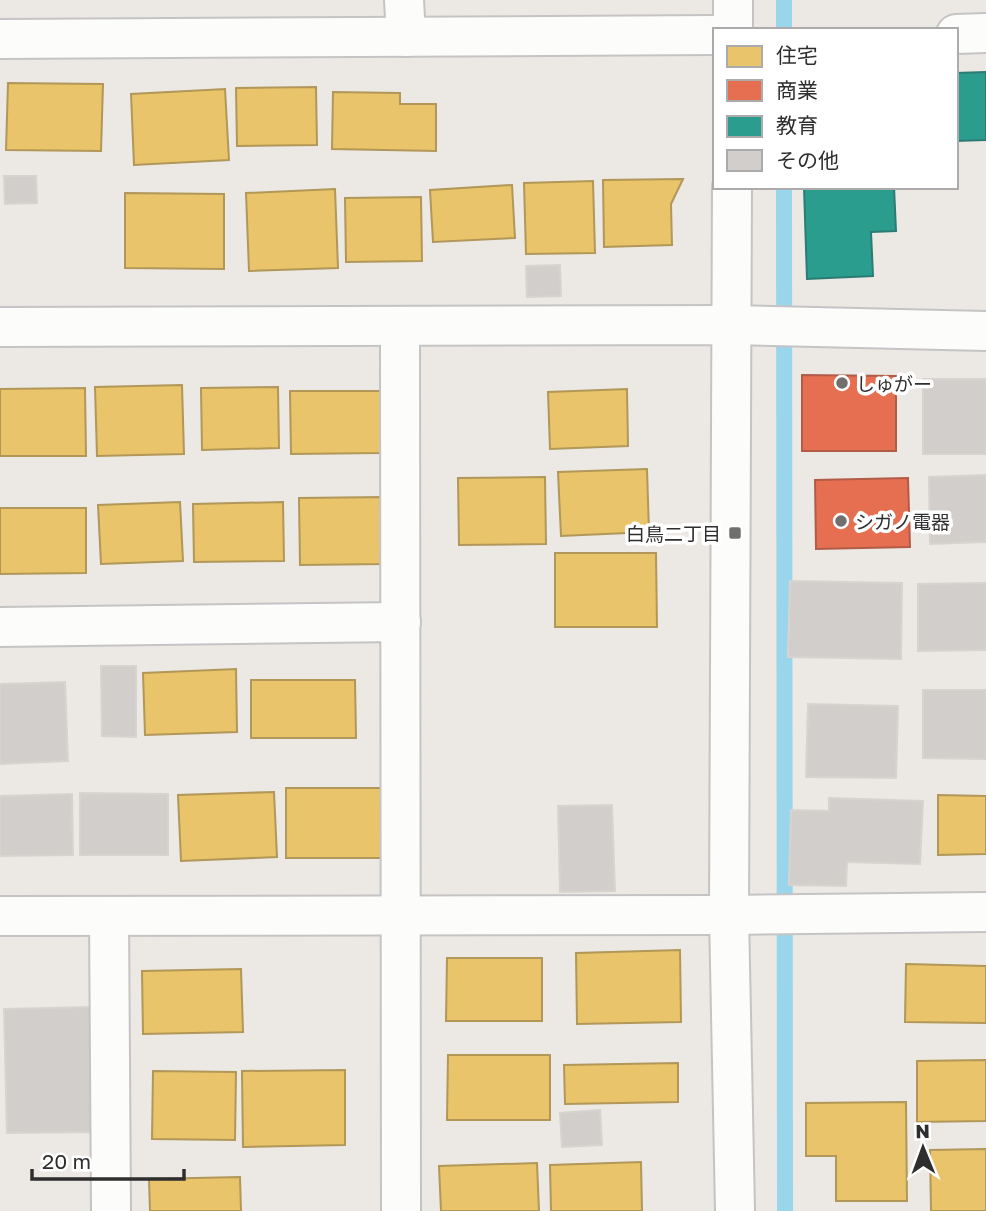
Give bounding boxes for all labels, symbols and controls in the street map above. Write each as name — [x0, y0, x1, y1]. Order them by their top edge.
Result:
legend — [713, 28, 958, 189]
text: 住宅 — [776, 42, 818, 68]
text: 商業 — [776, 77, 818, 103]
text: 教育 — [776, 112, 818, 138]
text: その他 — [776, 147, 839, 173]
place label: しゅがー — [856, 372, 932, 395]
marker: しゅがー — [834, 375, 850, 391]
place label: シガノ電器 — [855, 510, 950, 533]
marker: シガノ電器 — [833, 513, 849, 529]
place label: 白鳥二丁目 — [626, 522, 721, 545]
marker: 白鳥二丁目 — [727, 525, 743, 541]
north arrow — [888, 1113, 958, 1183]
text: N — [915, 1119, 930, 1142]
scale bar — [32, 1138, 184, 1182]
text: 20 m — [42, 1148, 91, 1174]

